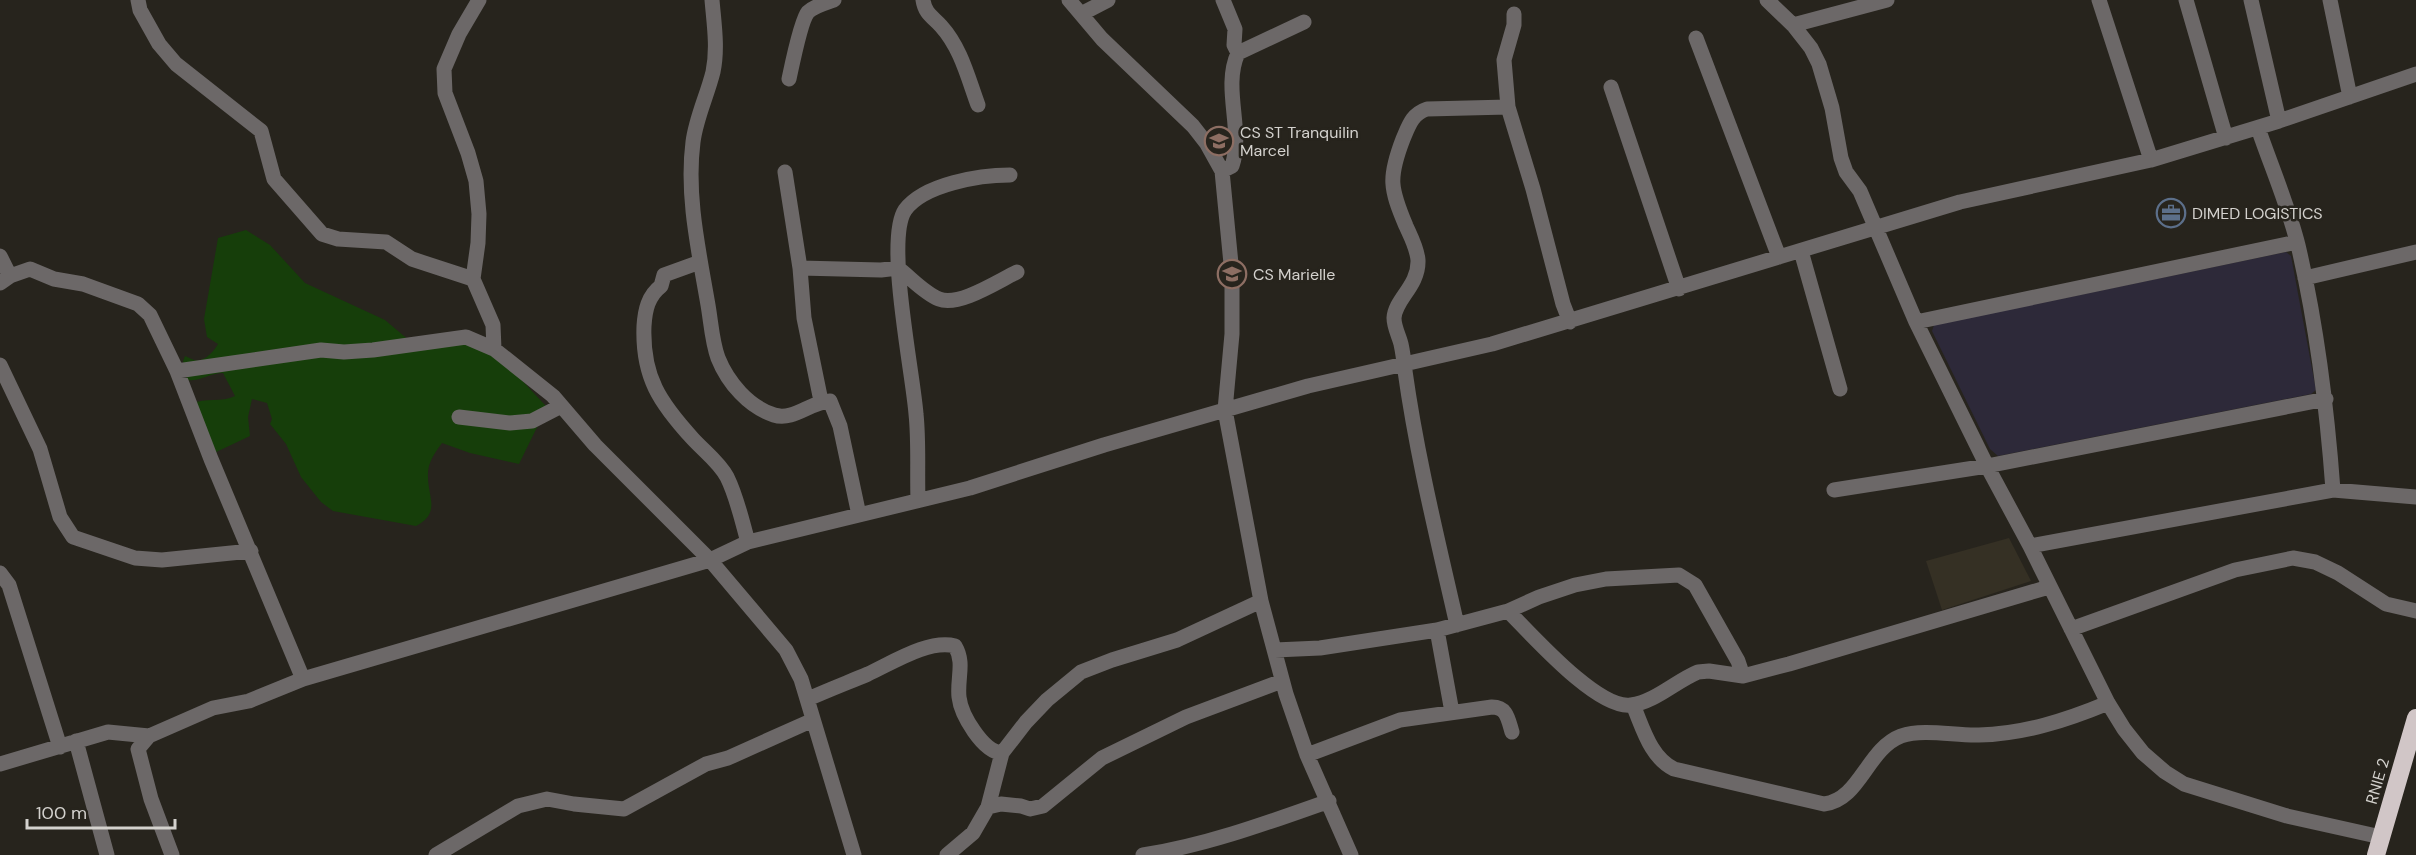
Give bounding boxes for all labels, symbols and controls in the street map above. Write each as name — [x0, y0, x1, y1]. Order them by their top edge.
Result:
place label: CS ST Tranquilin Marcel — [1240, 122, 1359, 161]
school or university icon: CS ST Tranquilin Marcel — [1203, 125, 1235, 157]
office icon: DIMED LOGISTICS — [2155, 197, 2187, 229]
place label: DIMED LOGISTICS — [2192, 203, 2323, 224]
school or university icon: CS Marielle — [1216, 258, 1248, 290]
place label: CS Marielle — [1253, 264, 1335, 285]
street label: RNIE 2 — [2361, 756, 2394, 807]
scale bar — [27, 792, 176, 830]
text: 100 m — [36, 801, 87, 825]

